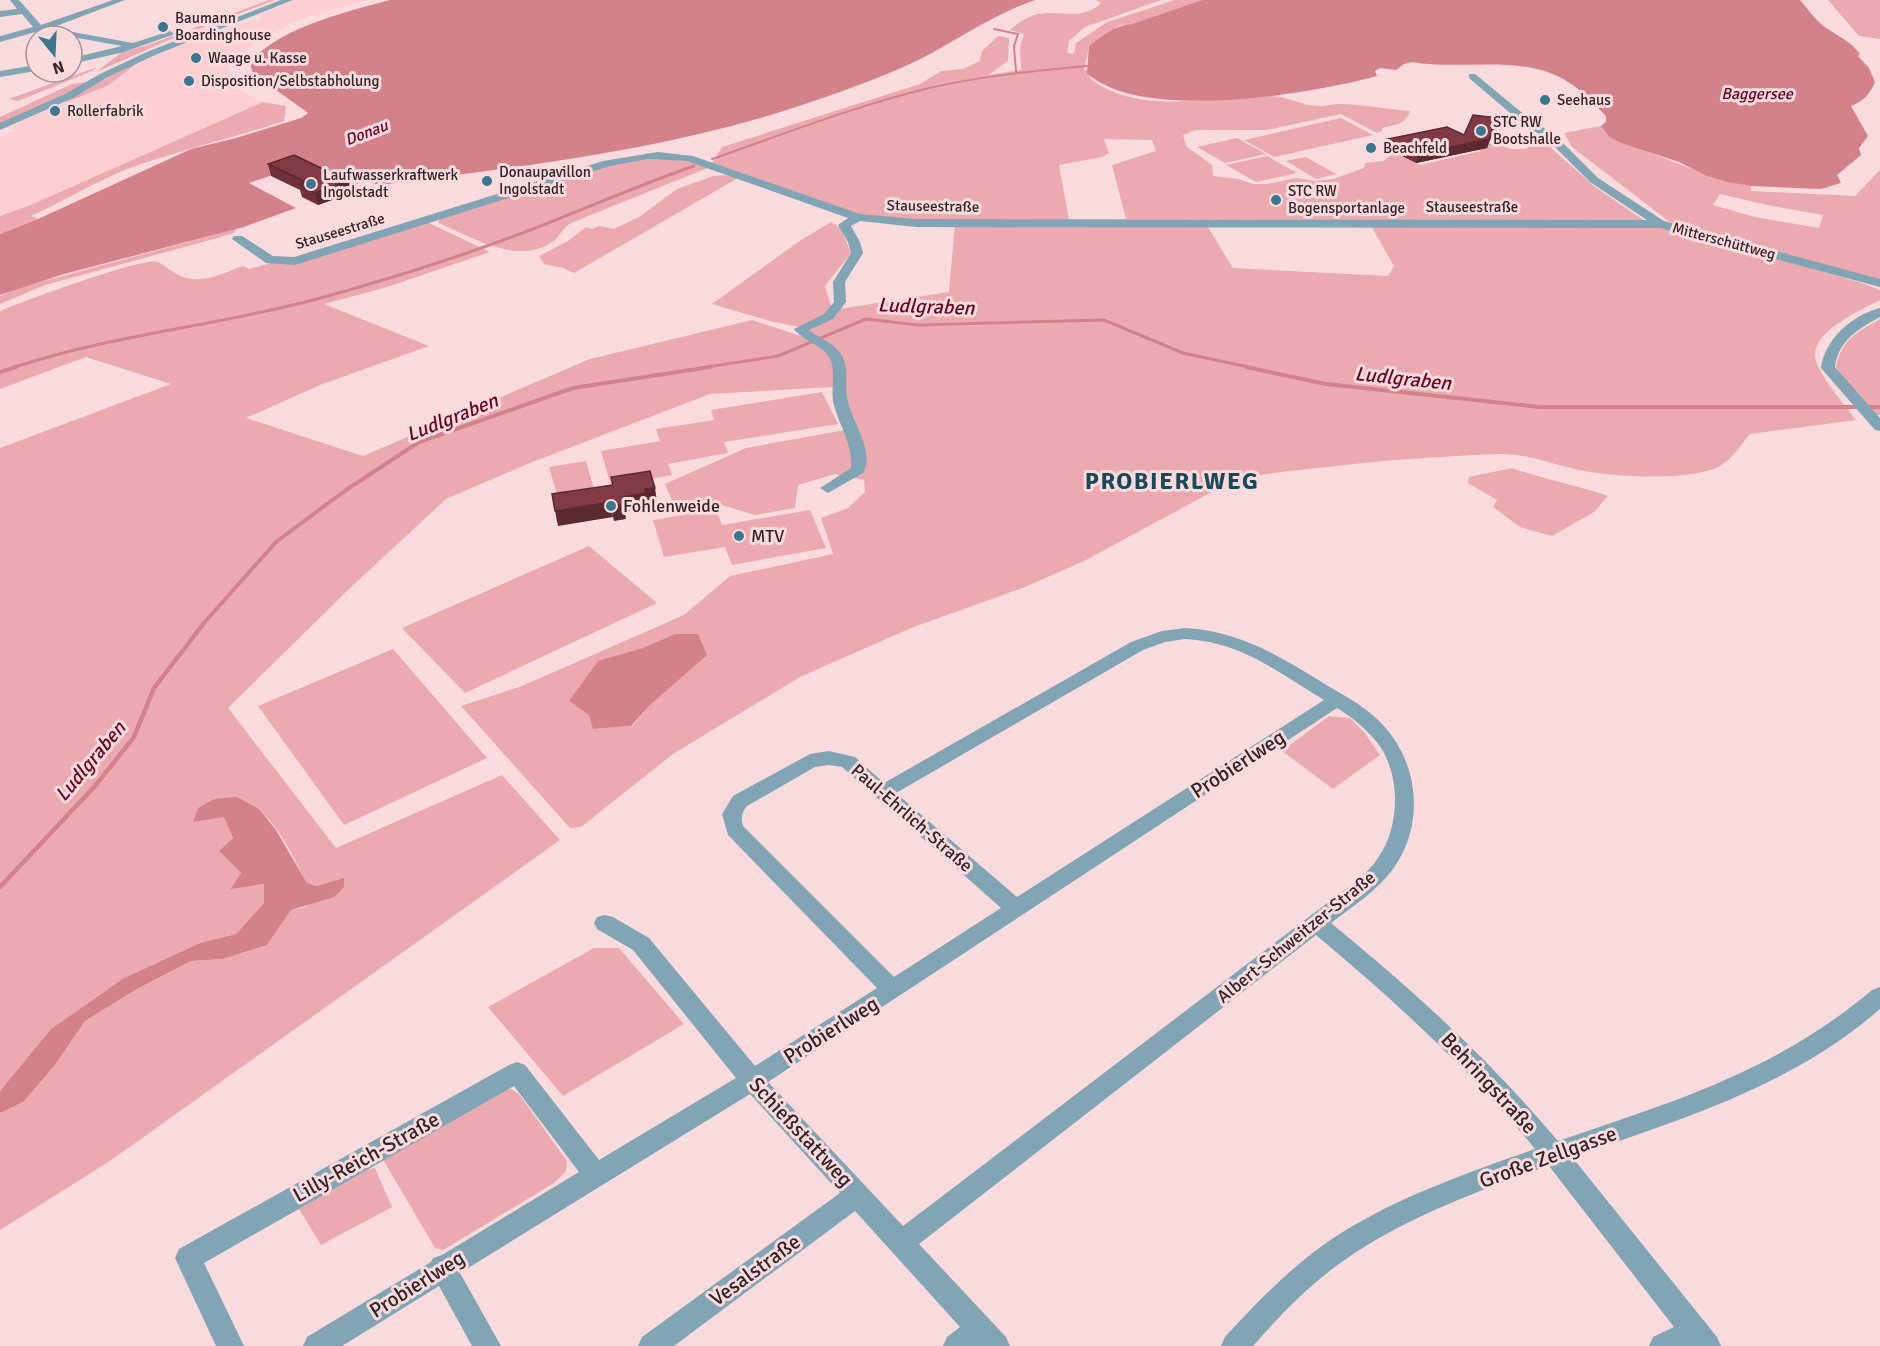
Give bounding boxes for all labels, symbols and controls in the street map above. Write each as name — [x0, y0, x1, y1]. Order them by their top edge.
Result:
place label: Baumann Boardinghouse — [175, 9, 271, 44]
marker: Baumann Boardinghouse — [156, 20, 170, 34]
north arrow — [24, 24, 84, 84]
place label: Waage u. Kasse — [208, 49, 307, 67]
marker: Waage u. Kasse — [189, 51, 203, 65]
text: N — [50, 56, 67, 79]
place label: Disposition/Selbstabholung — [201, 72, 379, 90]
marker: Disposition/Selbstabholung — [182, 74, 196, 88]
water label: Baggersee — [1721, 84, 1794, 104]
place label: Seehaus — [1557, 91, 1611, 109]
marker: Seehaus — [1538, 93, 1552, 107]
place label: Rollerfabrik — [67, 102, 144, 120]
marker: Rollerfabrik — [48, 104, 62, 118]
place label: STC RW Bootshalle — [1493, 113, 1561, 148]
water label: Donau — [342, 115, 392, 150]
marker: STC RW Bootshalle — [1474, 124, 1488, 138]
place label: Beachfeld — [1383, 139, 1447, 157]
marker: Beachfeld — [1364, 141, 1378, 155]
place label: Donaupavillon Ingolstadt — [499, 163, 591, 198]
place label: Laufwasserkraftwerk Ingolstadt — [323, 166, 459, 201]
marker: Donaupavillon Ingolstadt — [480, 174, 494, 188]
marker: Laufwasserkraftwerk Ingolstadt — [304, 177, 318, 191]
place label: STC RW Bogensportanlage — [1288, 182, 1405, 217]
marker: STC RW Bogensportanlage — [1269, 193, 1283, 207]
street label: Stauseestraße — [886, 196, 980, 216]
street label: Stauseestraße — [1426, 198, 1518, 216]
street label: Stauseestraße — [293, 209, 387, 253]
street label: Mitterschüttweg — [1670, 219, 1778, 263]
water label: Ludlgraben — [877, 292, 976, 321]
water label: Ludlgraben — [1354, 361, 1453, 396]
water label: Ludlgraben — [403, 387, 503, 447]
district label: PROBIERLWEG — [1085, 466, 1259, 496]
place label: Fohlenweide — [623, 495, 720, 517]
marker: Fohlenweide — [604, 499, 618, 513]
place label: MTV — [751, 525, 785, 547]
marker: MTV — [732, 529, 746, 543]
water label: Ludlgraben — [50, 715, 132, 806]
street label: Probierlweg — [1186, 724, 1290, 804]
street label: Paul-Ehrlich-Straße — [847, 759, 977, 877]
street label: Albert-Schweitzer-Straße — [1212, 866, 1380, 1008]
street label: Probierlweg — [779, 991, 883, 1069]
street label: Behringstraße — [1435, 1027, 1543, 1139]
street label: Schießstattweg — [744, 1072, 858, 1192]
street label: Lilly-Reich-Straße — [288, 1106, 444, 1208]
street label: Große Zellgasse — [1476, 1120, 1620, 1194]
street label: Vesalstraße — [704, 1228, 806, 1312]
street label: Probierlweg — [365, 1245, 469, 1323]

